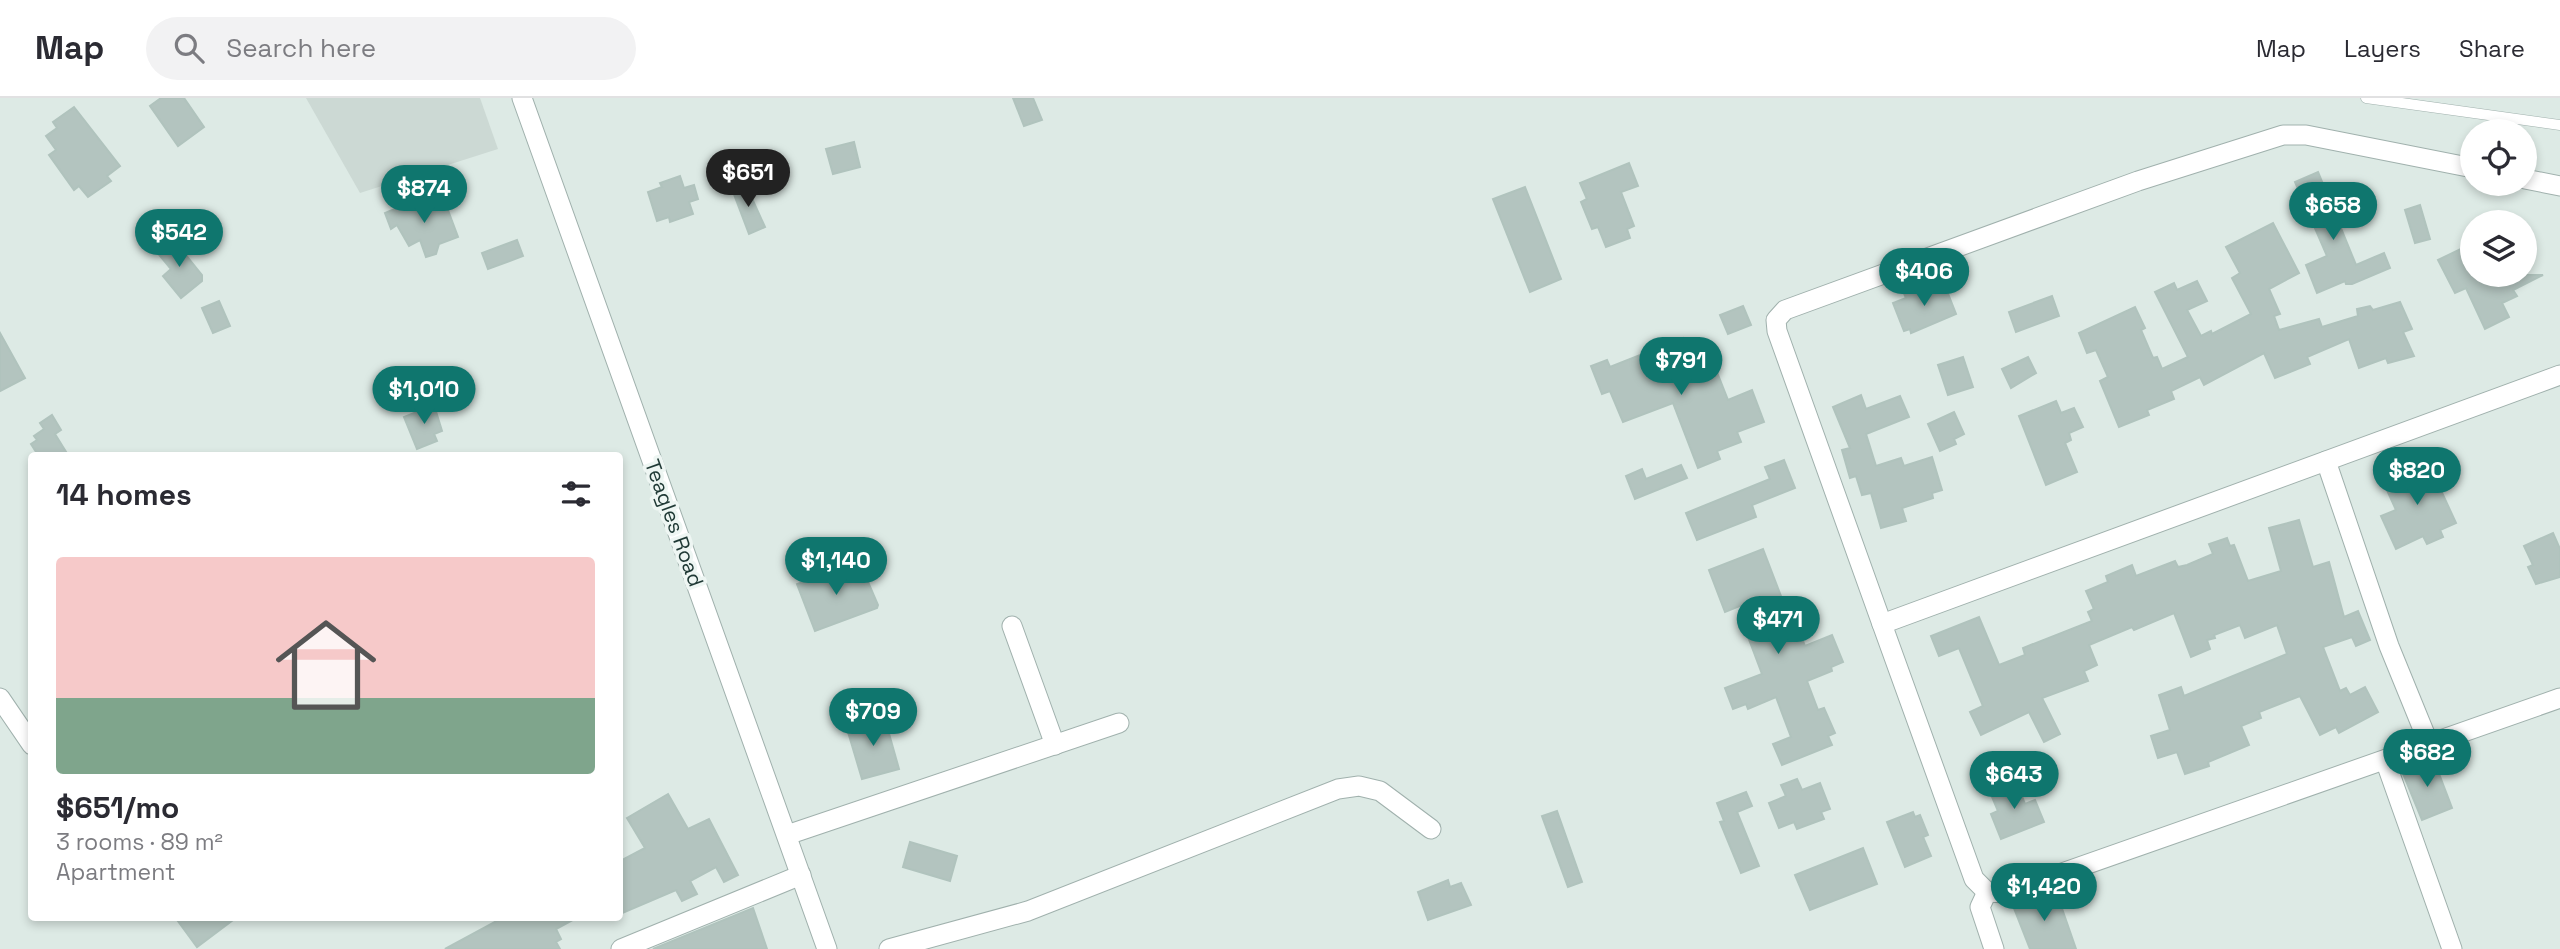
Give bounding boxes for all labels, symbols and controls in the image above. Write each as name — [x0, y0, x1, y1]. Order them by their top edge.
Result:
search box — [146, 17, 636, 80]
text: Map — [35, 27, 104, 69]
icon: search — [170, 29, 208, 67]
text: Search here — [226, 31, 376, 65]
text: Map — [2256, 33, 2306, 64]
text: Layers — [2344, 33, 2421, 64]
text: Share — [2459, 33, 2525, 64]
map controls — [2460, 119, 2537, 287]
button: locate — [2460, 119, 2537, 196]
pin: $651 — [707, 150, 789, 209]
text: $651 — [722, 157, 774, 187]
pin: $874 — [383, 166, 465, 225]
text: $874 — [397, 173, 451, 203]
pin: $658 — [2292, 183, 2374, 242]
text: $658 — [2305, 190, 2361, 220]
pin: $542 — [138, 209, 220, 269]
button: layers — [2460, 210, 2537, 287]
text: $542 — [151, 217, 207, 247]
pin: $406 — [1883, 248, 1965, 308]
text: $406 — [1895, 256, 1953, 286]
pin: $791 — [1640, 338, 1722, 397]
text: $791 — [1655, 345, 1707, 375]
pin: $1,010 — [367, 366, 481, 426]
text: $1,010 — [388, 374, 460, 404]
pin: $820 — [2376, 448, 2458, 507]
street label: Teagles Road — [639, 455, 710, 590]
text: $820 — [2389, 455, 2445, 485]
text: 14 homes — [56, 475, 192, 514]
icon: filters — [557, 475, 595, 513]
pin: $1,140 — [779, 538, 893, 597]
text: $1,140 — [801, 545, 871, 575]
pin: $471 — [1737, 596, 1819, 656]
icon: home — [263, 602, 389, 728]
text: $471 — [1753, 604, 1803, 634]
pin: $709 — [832, 688, 914, 748]
text: $709 — [845, 696, 901, 726]
pin: $682 — [2386, 730, 2468, 789]
text: $682 — [2399, 737, 2455, 767]
pin: $643 — [1973, 752, 2055, 811]
text: $643 — [1986, 759, 2042, 789]
text: $651/mo — [56, 788, 179, 827]
text: 3 rooms · 89 m² — [56, 827, 223, 857]
text: Apartment — [56, 857, 176, 887]
pin: $1,420 — [1987, 864, 2101, 923]
text: $1,420 — [2007, 871, 2081, 901]

